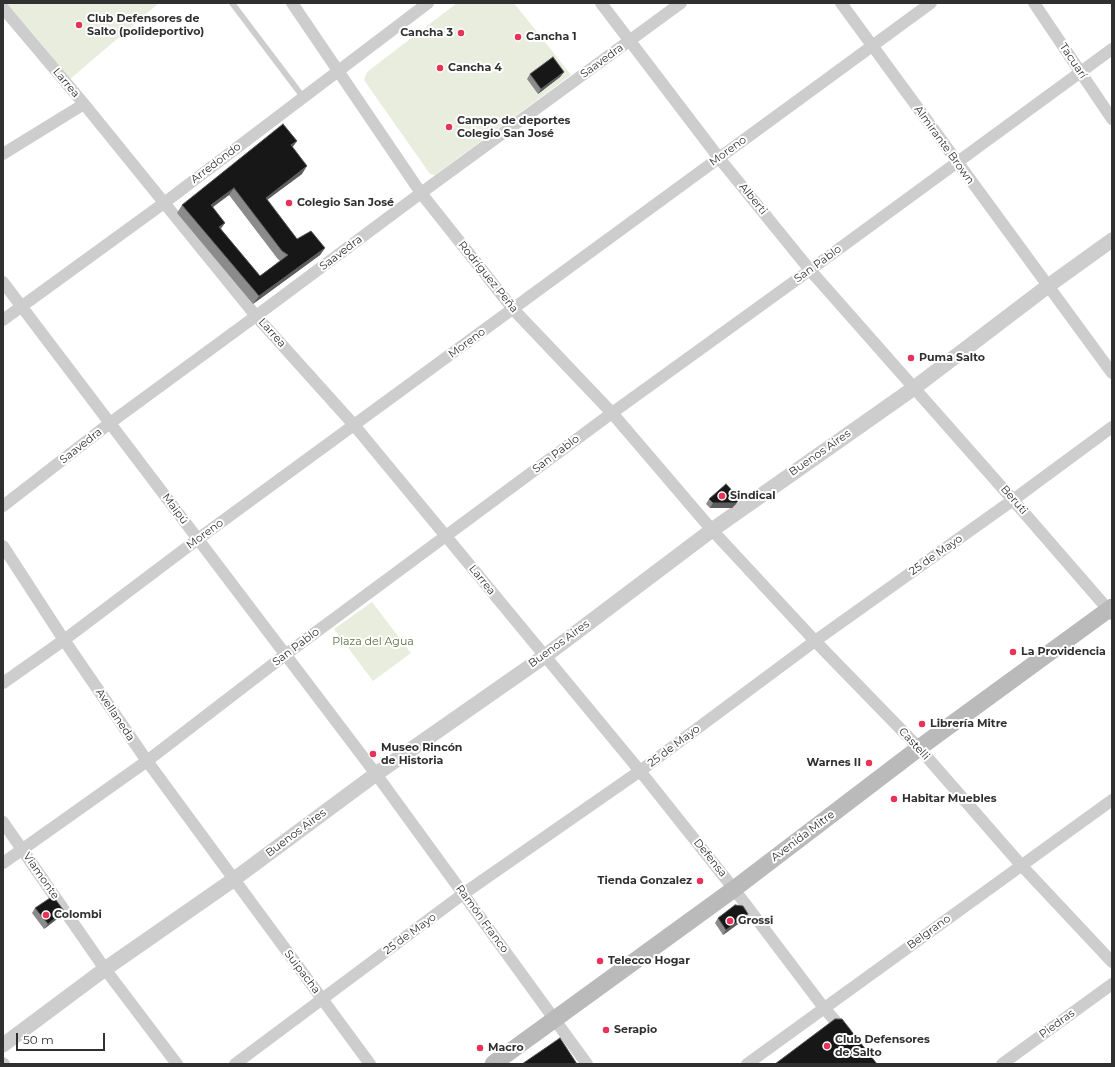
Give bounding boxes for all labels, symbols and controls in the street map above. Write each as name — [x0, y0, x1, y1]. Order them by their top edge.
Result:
place label: Club Defensores de Salto (polideportivo) — [87, 12, 204, 38]
marker: Club Defensores de Salto (polideportivo) — [74, 20, 84, 30]
place label: Cancha 3 — [400, 26, 453, 40]
marker: Cancha 3 — [456, 28, 466, 38]
place label: Cancha 1 — [526, 30, 577, 44]
marker: Cancha 1 — [513, 32, 523, 42]
street label: Saavedra — [578, 41, 626, 81]
street label: Tacuarí — [1056, 41, 1090, 81]
place label: Cancha 4 — [448, 61, 502, 75]
marker: Cancha 4 — [435, 63, 445, 73]
street label: Larrea — [50, 66, 82, 100]
street label: Almirante Brown — [911, 103, 977, 187]
place label: Campo de deportes Colegio San José — [457, 114, 570, 140]
marker: Campo de deportes Colegio San José — [444, 122, 454, 132]
street label: Moreno — [707, 133, 749, 169]
street label: Arredondo — [188, 140, 244, 186]
street label: Alberti — [736, 180, 770, 218]
place label: Colegio San José — [297, 196, 394, 210]
marker: Colegio San José — [284, 198, 294, 208]
street label: Saavedra — [317, 233, 365, 273]
street label: Rodríguez Peña — [455, 239, 521, 315]
street label: San Pablo — [792, 242, 844, 286]
street label: Larrea — [256, 316, 288, 350]
street label: Moreno — [446, 325, 488, 361]
place label: Puma Salto — [919, 351, 985, 365]
marker: Puma Salto — [906, 353, 916, 363]
street label: Saavedra — [57, 425, 105, 467]
street label: Buenos Aires — [787, 427, 853, 479]
street label: San Pablo — [530, 432, 582, 476]
street label: Beruti — [998, 483, 1030, 517]
place label: Sindical — [730, 489, 775, 503]
street label: Maipú — [159, 491, 191, 527]
marker: Sindical — [717, 491, 727, 501]
street label: Moreno — [184, 516, 226, 552]
street label: 25 de Mayo — [907, 532, 965, 578]
street label: Larrea — [466, 562, 498, 598]
street label: Buenos Aires — [526, 617, 592, 671]
street label: San Pablo — [270, 625, 322, 669]
park label: Plaza del Agua — [332, 635, 414, 649]
place label: La Providencia — [1021, 645, 1106, 659]
marker: La Providencia — [1008, 647, 1018, 657]
street label: Avellaneda — [93, 686, 137, 744]
place label: Librería Mitre — [930, 717, 1007, 731]
marker: Librería Mitre — [917, 719, 927, 729]
street label: 25 de Mayo — [645, 722, 703, 770]
street label: Castelli — [896, 725, 932, 763]
place label: Museo Rincón de Historia — [381, 741, 462, 767]
marker: Museo Rincón de Historia — [368, 749, 378, 759]
place label: Warnes II — [807, 756, 861, 770]
marker: Warnes II — [864, 758, 874, 768]
place label: Habitar Muebles — [902, 792, 996, 806]
marker: Habitar Muebles — [889, 794, 899, 804]
street label: Buenos Aires — [263, 806, 329, 860]
street label: Avenida Mitre — [769, 808, 837, 864]
street label: Defensa — [691, 836, 729, 880]
street label: Viamonte — [20, 850, 62, 902]
place label: Tienda Gonzalez — [598, 874, 692, 888]
marker: Tienda Gonzalez — [695, 876, 705, 886]
street label: Ramón Franco — [453, 882, 511, 956]
place label: Colombi — [54, 908, 102, 922]
marker: Colombi — [41, 910, 51, 920]
street label: 25 de Mayo — [381, 910, 439, 958]
street label: Belgrano — [905, 912, 953, 952]
place label: Grossi — [738, 914, 773, 928]
marker: Grossi — [725, 916, 735, 926]
street label: Suipacha — [281, 948, 323, 996]
place label: Telecco Hogar — [608, 954, 690, 968]
marker: Telecco Hogar — [595, 956, 605, 966]
street label: Piedras — [1037, 1007, 1077, 1041]
place label: Serapio — [614, 1023, 657, 1037]
scale bar — [18, 1025, 107, 1051]
marker: Serapio — [601, 1025, 611, 1035]
text: 50 m — [23, 1032, 54, 1047]
place label: Club Defensores de Salto — [835, 1033, 930, 1059]
place label: Macro — [488, 1041, 524, 1055]
marker: Club Defensores de Salto — [822, 1041, 832, 1051]
marker: Macro — [475, 1043, 485, 1053]

